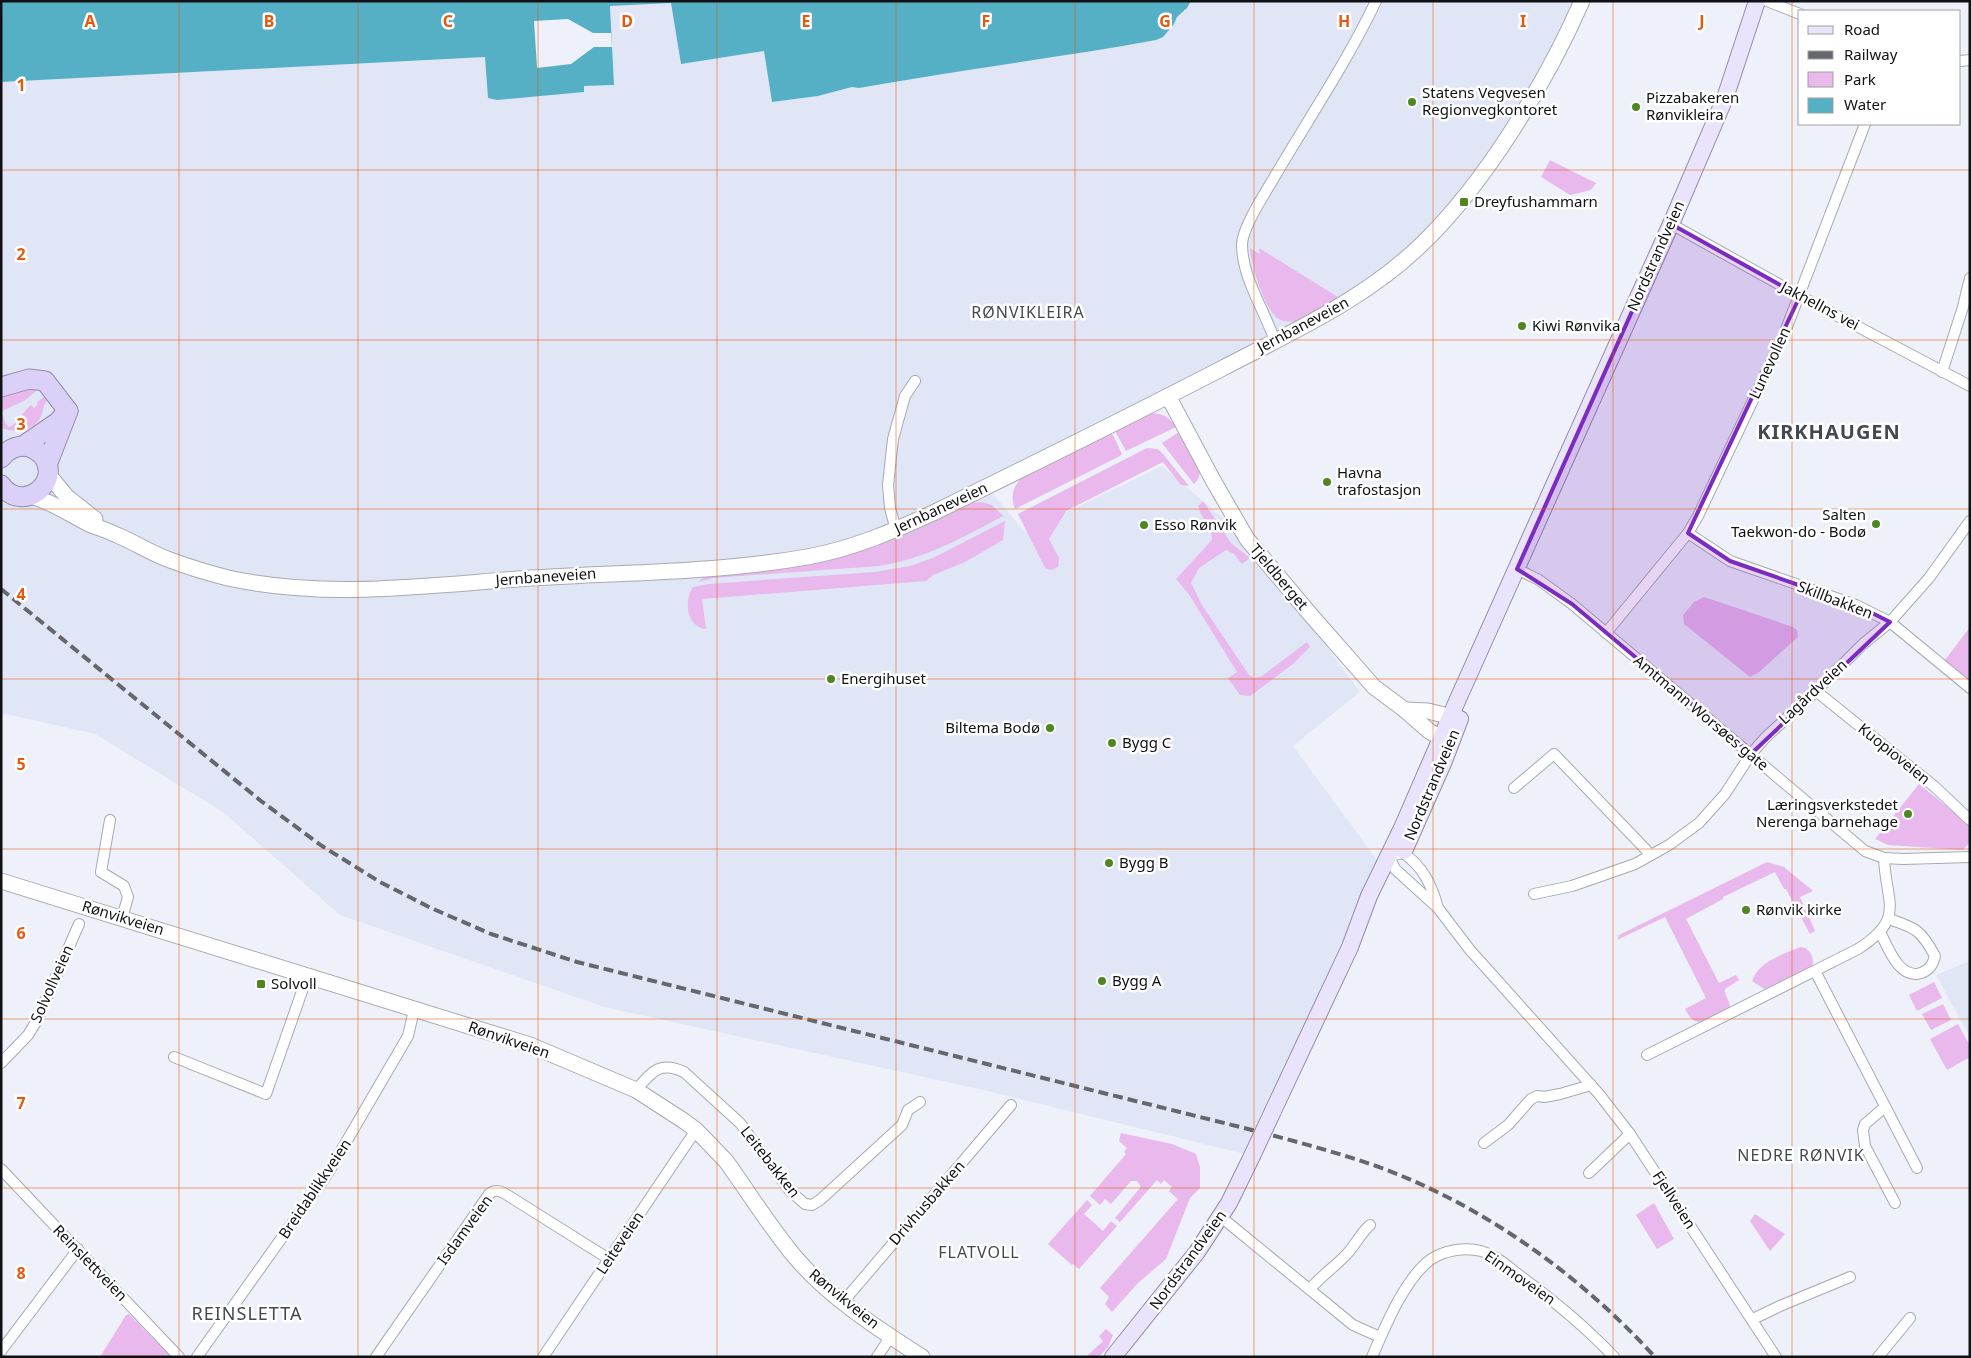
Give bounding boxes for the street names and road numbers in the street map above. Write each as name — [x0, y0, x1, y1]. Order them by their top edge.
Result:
street label: Nordstrandveien — [1622, 197, 1688, 314]
street label: Jakhellns vei — [1776, 275, 1863, 334]
street label: Jernbaneveien — [1252, 292, 1352, 358]
street label: Lunevollen — [1744, 324, 1794, 402]
street label: Jernbaneveien — [889, 477, 990, 538]
street label: Tjeldberget — [1246, 539, 1314, 614]
street label: Jernbaneveien — [493, 563, 597, 590]
street label: Skillbakken — [1795, 576, 1876, 623]
street label: Amtmann Worsøes gate — [1630, 650, 1773, 775]
street label: Lagårdveien — [1774, 654, 1851, 728]
street label: Kuopioveien — [1854, 718, 1935, 788]
street label: Nordstrandveien — [1399, 726, 1463, 843]
street label: Rønvikveien — [80, 895, 167, 939]
street label: Solvollveien — [25, 941, 77, 1026]
street label: Rønvikveien — [466, 1016, 553, 1062]
street label: Leitebakken — [737, 1122, 805, 1201]
street label: Breidablikkveien — [273, 1135, 355, 1242]
street label: Drivhusbakken — [884, 1156, 968, 1249]
street label: Fjellveien — [1649, 1167, 1701, 1232]
street label: Isdamveien — [432, 1191, 496, 1268]
street label: Nordstrandveien — [1144, 1206, 1230, 1313]
street label: Leiteveien — [591, 1207, 647, 1278]
street label: Reinslettveien — [49, 1220, 132, 1305]
street label: Einmoveien — [1481, 1245, 1560, 1309]
street label: Rønvikveien — [805, 1264, 884, 1333]

